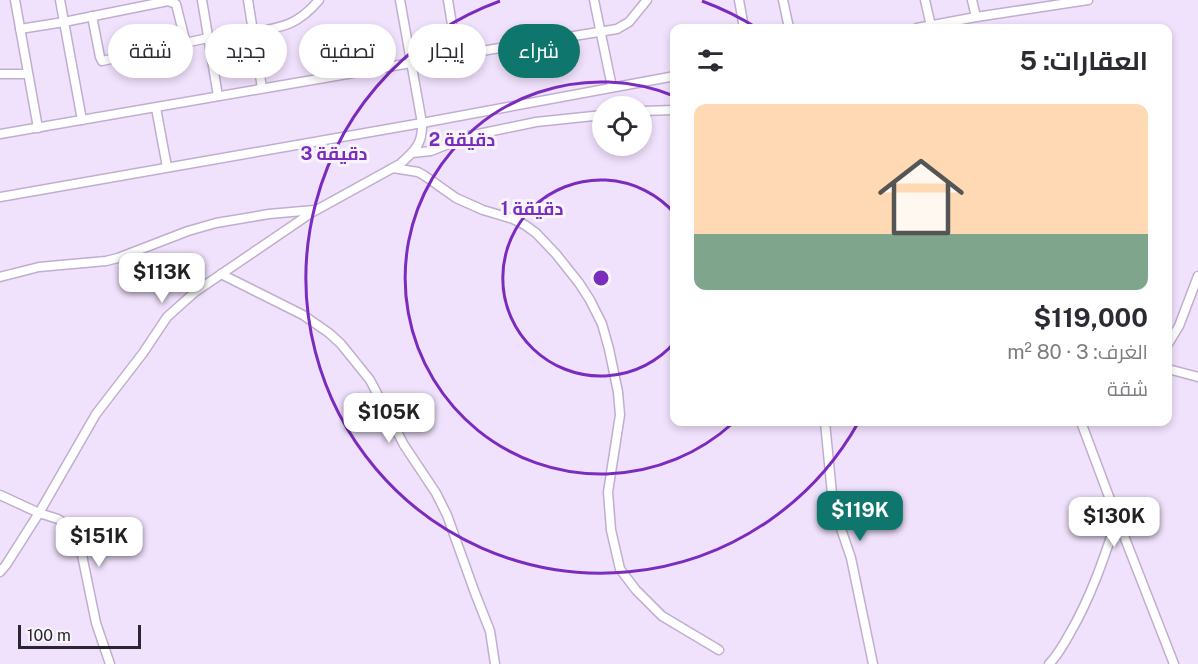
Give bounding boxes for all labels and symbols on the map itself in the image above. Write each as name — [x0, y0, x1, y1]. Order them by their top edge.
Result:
text: 2 دقيقة — [429, 129, 495, 150]
text: 3 دقيقة — [301, 143, 368, 164]
text: 1 دقيقة — [501, 198, 563, 219]
pin: $113K — [120, 253, 204, 304]
centre of rings — [591, 268, 611, 288]
pin: $105K — [347, 393, 431, 444]
pin: $119K — [818, 491, 902, 542]
pin: $130K — [1072, 497, 1156, 548]
pin: $151K — [57, 517, 141, 568]
scale bar — [18, 622, 141, 650]

